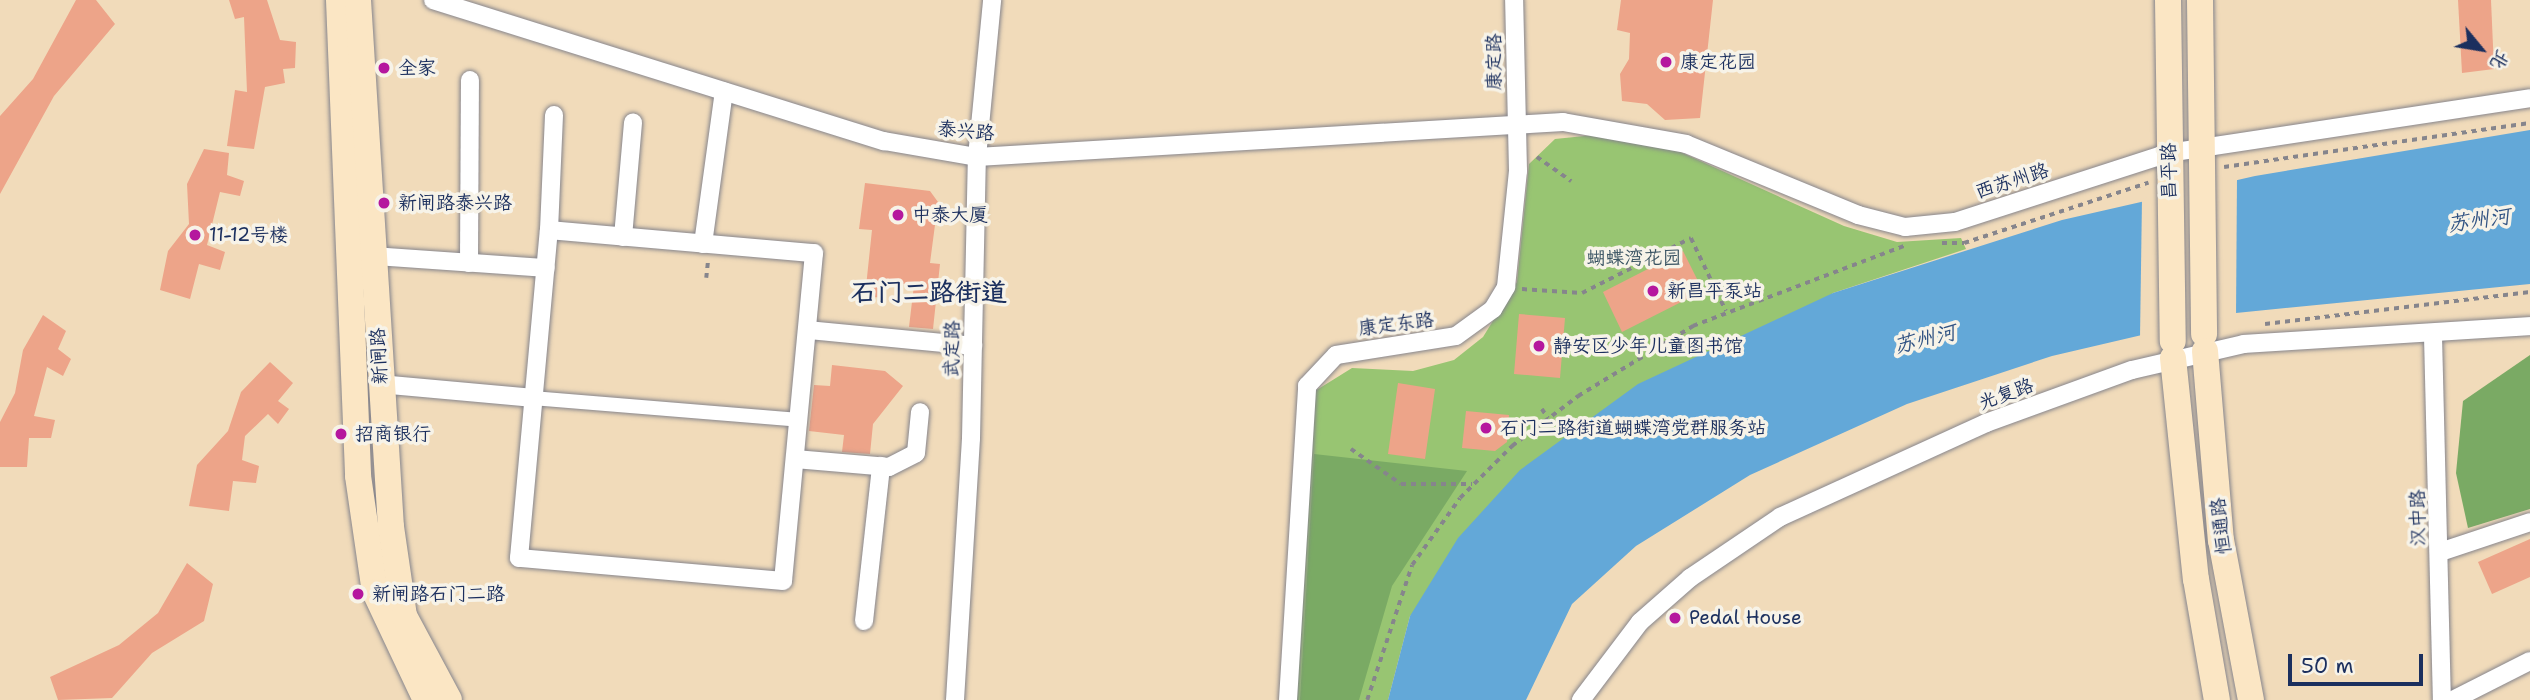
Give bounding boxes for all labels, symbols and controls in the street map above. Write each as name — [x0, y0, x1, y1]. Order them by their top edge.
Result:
north arrow — [2446, 14, 2516, 84]
street label: 康定路 — [1483, 34, 1505, 90]
text: 北 — [2484, 45, 2515, 74]
place label: 康定花园 — [1680, 51, 1756, 73]
marker: 康定花园 — [1658, 54, 1674, 70]
place label: 全家 — [398, 57, 436, 79]
marker: 全家 — [376, 60, 392, 76]
street label: 泰兴路 — [937, 117, 995, 145]
street label: 昌平路 — [2157, 142, 2181, 200]
street label: 西苏州路 — [1972, 158, 2052, 204]
place label: 新闸路泰兴路 — [398, 192, 512, 214]
marker: 新闸路泰兴路 — [376, 195, 392, 211]
water label: 苏州河 — [2446, 203, 2512, 237]
place label: 中泰大厦 — [912, 204, 988, 226]
marker: 中泰大厦 — [890, 207, 906, 223]
place label: 11-12号楼 — [209, 224, 288, 246]
marker: 11-12号楼 — [187, 227, 203, 243]
park label: 蝴蝶湾花园 — [1587, 247, 1681, 269]
district label: 石门二路街道 — [851, 276, 1007, 308]
place label: 新昌平泵站 — [1667, 280, 1762, 302]
marker: 新昌平泵站 — [1645, 283, 1661, 299]
street label: 康定东路 — [1357, 308, 1435, 340]
water label: 苏州河 — [1891, 319, 1959, 359]
street label: 武定路 — [940, 320, 964, 378]
street label: 新闸路 — [366, 327, 392, 385]
place label: 静安区少年儿童图书馆 — [1553, 335, 1743, 357]
marker: 静安区少年儿童图书馆 — [1531, 338, 1547, 354]
street label: 光复路 — [1975, 374, 2037, 414]
place label: 石门二路街道蝴蝶湾党群服务站 — [1500, 417, 1766, 439]
marker: 石门二路街道蝴蝶湾党群服务站 — [1478, 420, 1494, 436]
place label: 招商银行 — [355, 423, 431, 445]
marker: 招商银行 — [333, 426, 349, 442]
street label: 汉中路 — [2406, 489, 2430, 547]
street label: 恒通路 — [2206, 496, 2236, 556]
place label: 新闸路石门二路 — [372, 583, 505, 605]
marker: 新闸路石门二路 — [350, 586, 366, 602]
place label: Pedal House — [1689, 607, 1802, 629]
marker: Pedal House — [1667, 610, 1683, 626]
scale bar — [2292, 640, 2427, 684]
text: 50 m — [2301, 652, 2354, 680]

